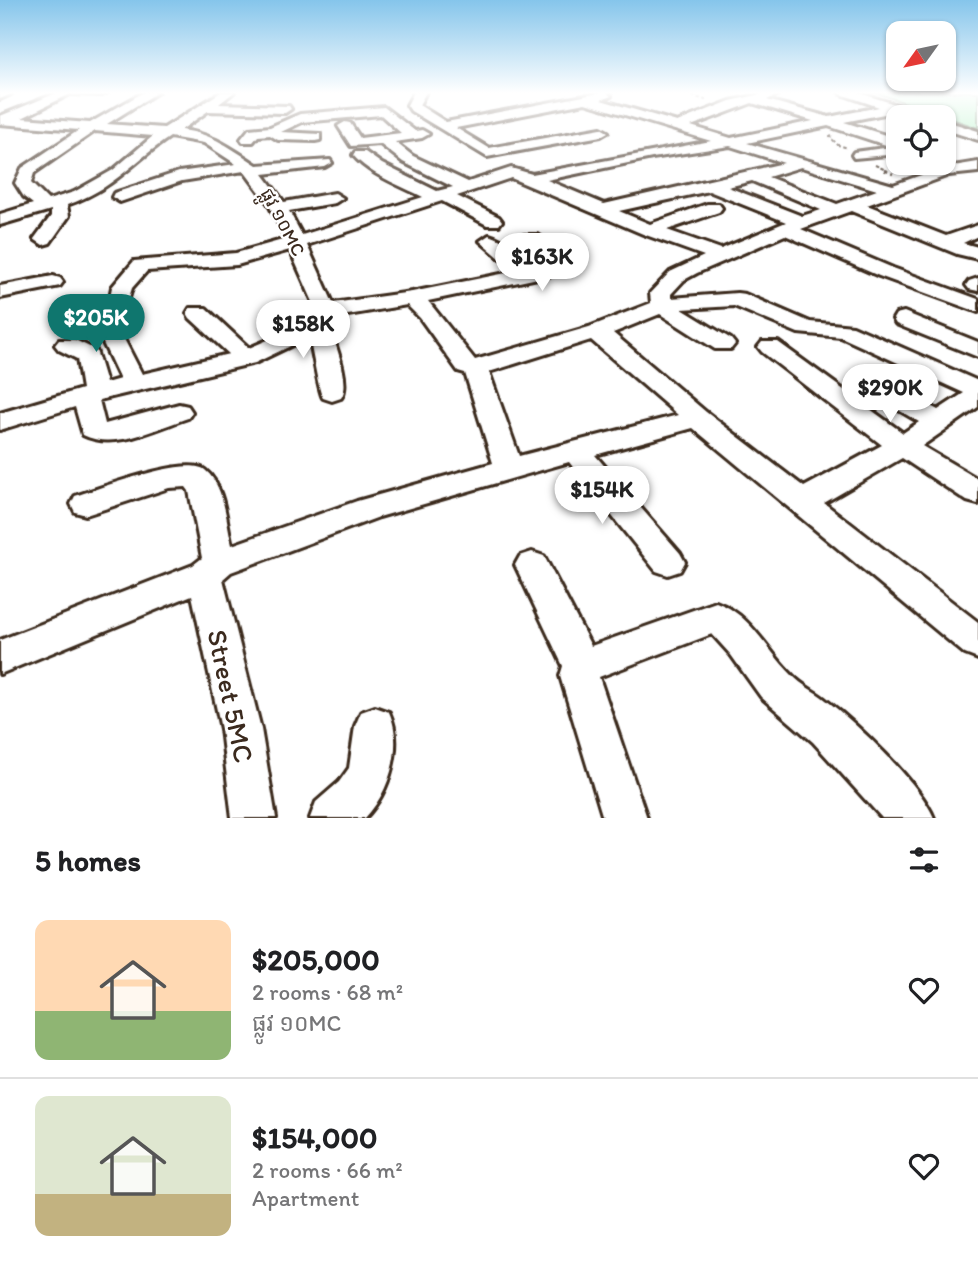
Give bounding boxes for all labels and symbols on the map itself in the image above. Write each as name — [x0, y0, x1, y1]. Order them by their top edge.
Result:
north arrow — [886, 21, 956, 91]
street label: ផ្លូវ ១០MC — [251, 184, 310, 263]
pin: $163K — [493, 233, 591, 293]
pin: $205K — [47, 294, 145, 354]
pin: $158K — [254, 300, 352, 360]
pin: $290K — [841, 364, 939, 424]
pin: $154K — [553, 466, 651, 526]
street label: Street 5MC — [200, 626, 262, 766]

